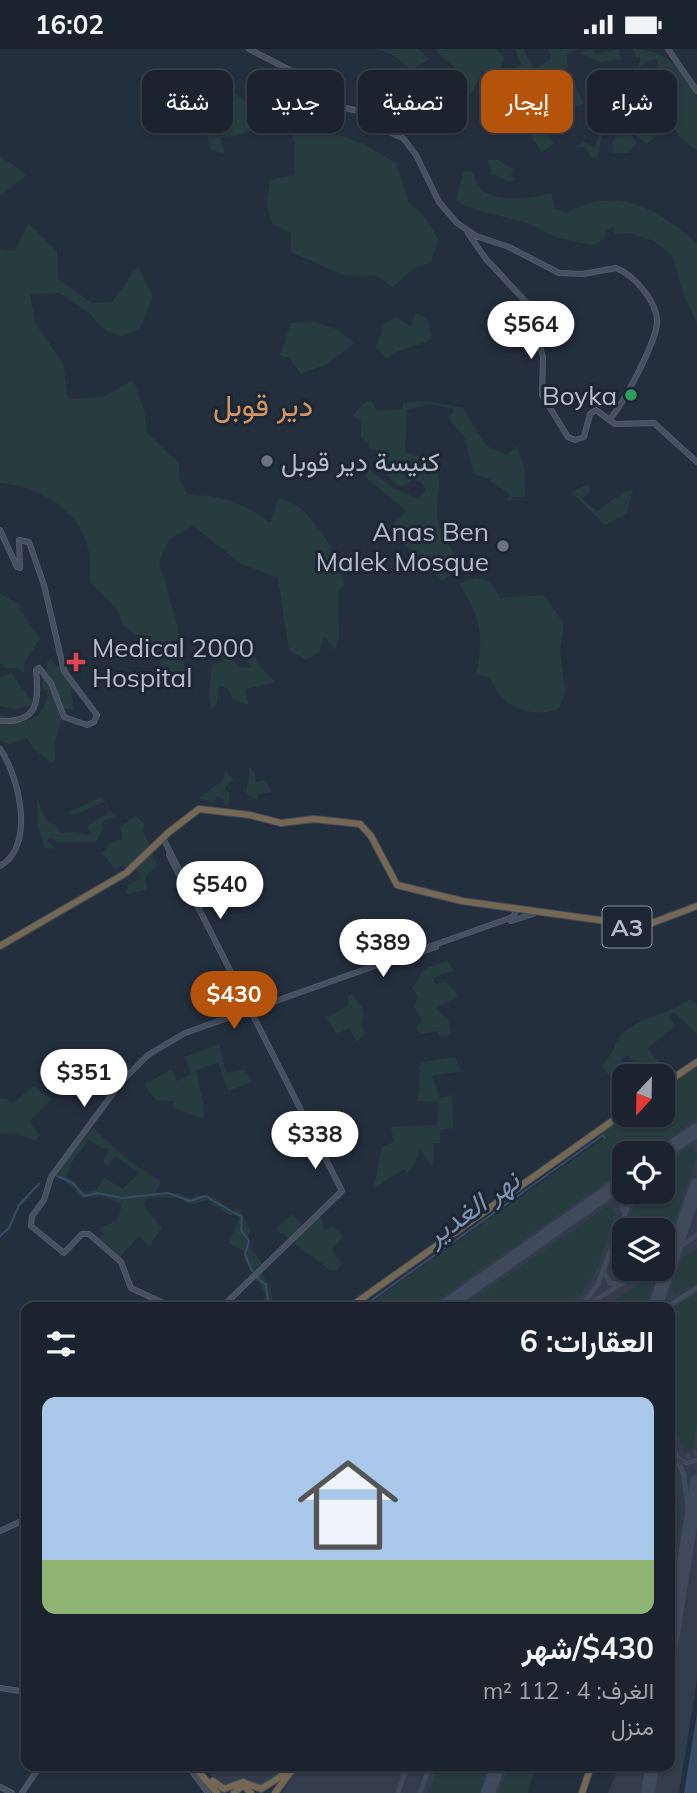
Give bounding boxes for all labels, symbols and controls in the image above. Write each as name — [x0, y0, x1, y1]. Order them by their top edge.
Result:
text: 16:02 — [35, 8, 104, 41]
chip: شقة — [142, 70, 233, 133]
chip: جديد — [247, 70, 344, 133]
chip: تصفية — [358, 70, 467, 133]
chip: إيجار — [481, 70, 573, 133]
chip: شراء — [587, 70, 677, 133]
pin: $564 — [490, 301, 572, 361]
text: $564 — [503, 309, 559, 338]
place label: Boyka — [542, 379, 617, 412]
district label: دير قوبل — [213, 386, 313, 424]
marker: Boyka — [623, 387, 639, 403]
place label: كنيسة دير قوبل — [281, 445, 440, 478]
marker: كنيسة دير قوبل — [259, 453, 275, 469]
place label: Anas Ben Malek Mosque — [316, 515, 489, 578]
marker: Anas Ben Malek Mosque — [495, 538, 511, 554]
place label: Medical 2000 Hospital — [92, 631, 254, 694]
marker: Medical 2000 Hospital — [66, 652, 86, 672]
pin: $540 — [179, 861, 261, 921]
text: $540 — [192, 869, 248, 898]
road number: A3 — [602, 907, 652, 947]
pin: $389 — [342, 919, 424, 979]
text: $389 — [355, 927, 411, 956]
pin: $430 — [193, 971, 275, 1031]
text: $430 — [206, 979, 262, 1008]
pin: $351 — [43, 1049, 125, 1109]
text: $351 — [56, 1057, 112, 1086]
north arrow — [612, 1064, 676, 1127]
map controls — [612, 1064, 675, 1281]
pin: $338 — [274, 1111, 356, 1171]
text: $338 — [287, 1119, 343, 1148]
button: locate — [612, 1141, 675, 1204]
water label: نهر الغدير — [417, 1161, 528, 1254]
button: layers — [612, 1218, 675, 1281]
text: العقارات: 6 — [520, 1322, 654, 1360]
icon: filters — [42, 1325, 80, 1363]
icon: home — [285, 1442, 411, 1568]
text: $430/شهر — [522, 1629, 654, 1667]
text: الغرف: 4 · 112 m² — [483, 1676, 654, 1705]
text: منزل — [611, 1712, 654, 1741]

